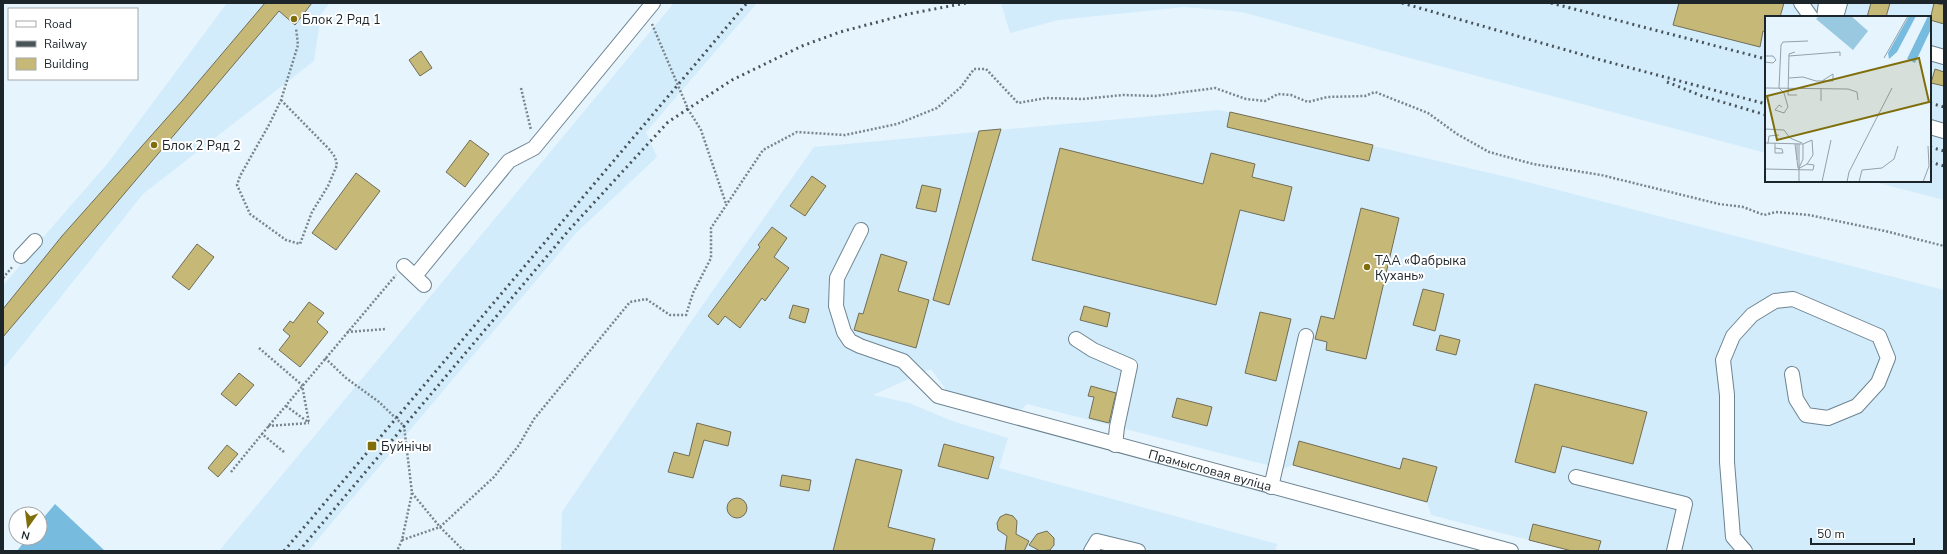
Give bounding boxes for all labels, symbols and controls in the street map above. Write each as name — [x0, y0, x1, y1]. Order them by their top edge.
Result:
legend — [8, 8, 138, 80]
place label: Блок 2 Ряд 1 — [302, 11, 381, 29]
marker: Блок 2 Ряд 1 — [289, 14, 299, 24]
text: Road — [44, 16, 72, 32]
inset map — [1765, 16, 1931, 182]
text: Railway — [44, 36, 88, 52]
text: Building — [44, 56, 89, 72]
place label: Блок 2 Ряд 2 — [162, 137, 241, 155]
marker: Блок 2 Ряд 2 — [149, 140, 159, 150]
place label: ТАА «Фабрыка Кухань» — [1375, 252, 1466, 285]
marker: ТАА «Фабрыка Кухань» — [1362, 262, 1372, 272]
place label: Буйнічы — [381, 438, 431, 456]
marker: Буйнічы — [366, 440, 378, 452]
street label: Прамысловая вуліца — [1146, 445, 1274, 496]
north arrow — [8, 506, 48, 546]
scale bar — [1811, 520, 1914, 546]
text: 50 m — [1817, 526, 1845, 542]
text: N — [20, 527, 32, 543]

